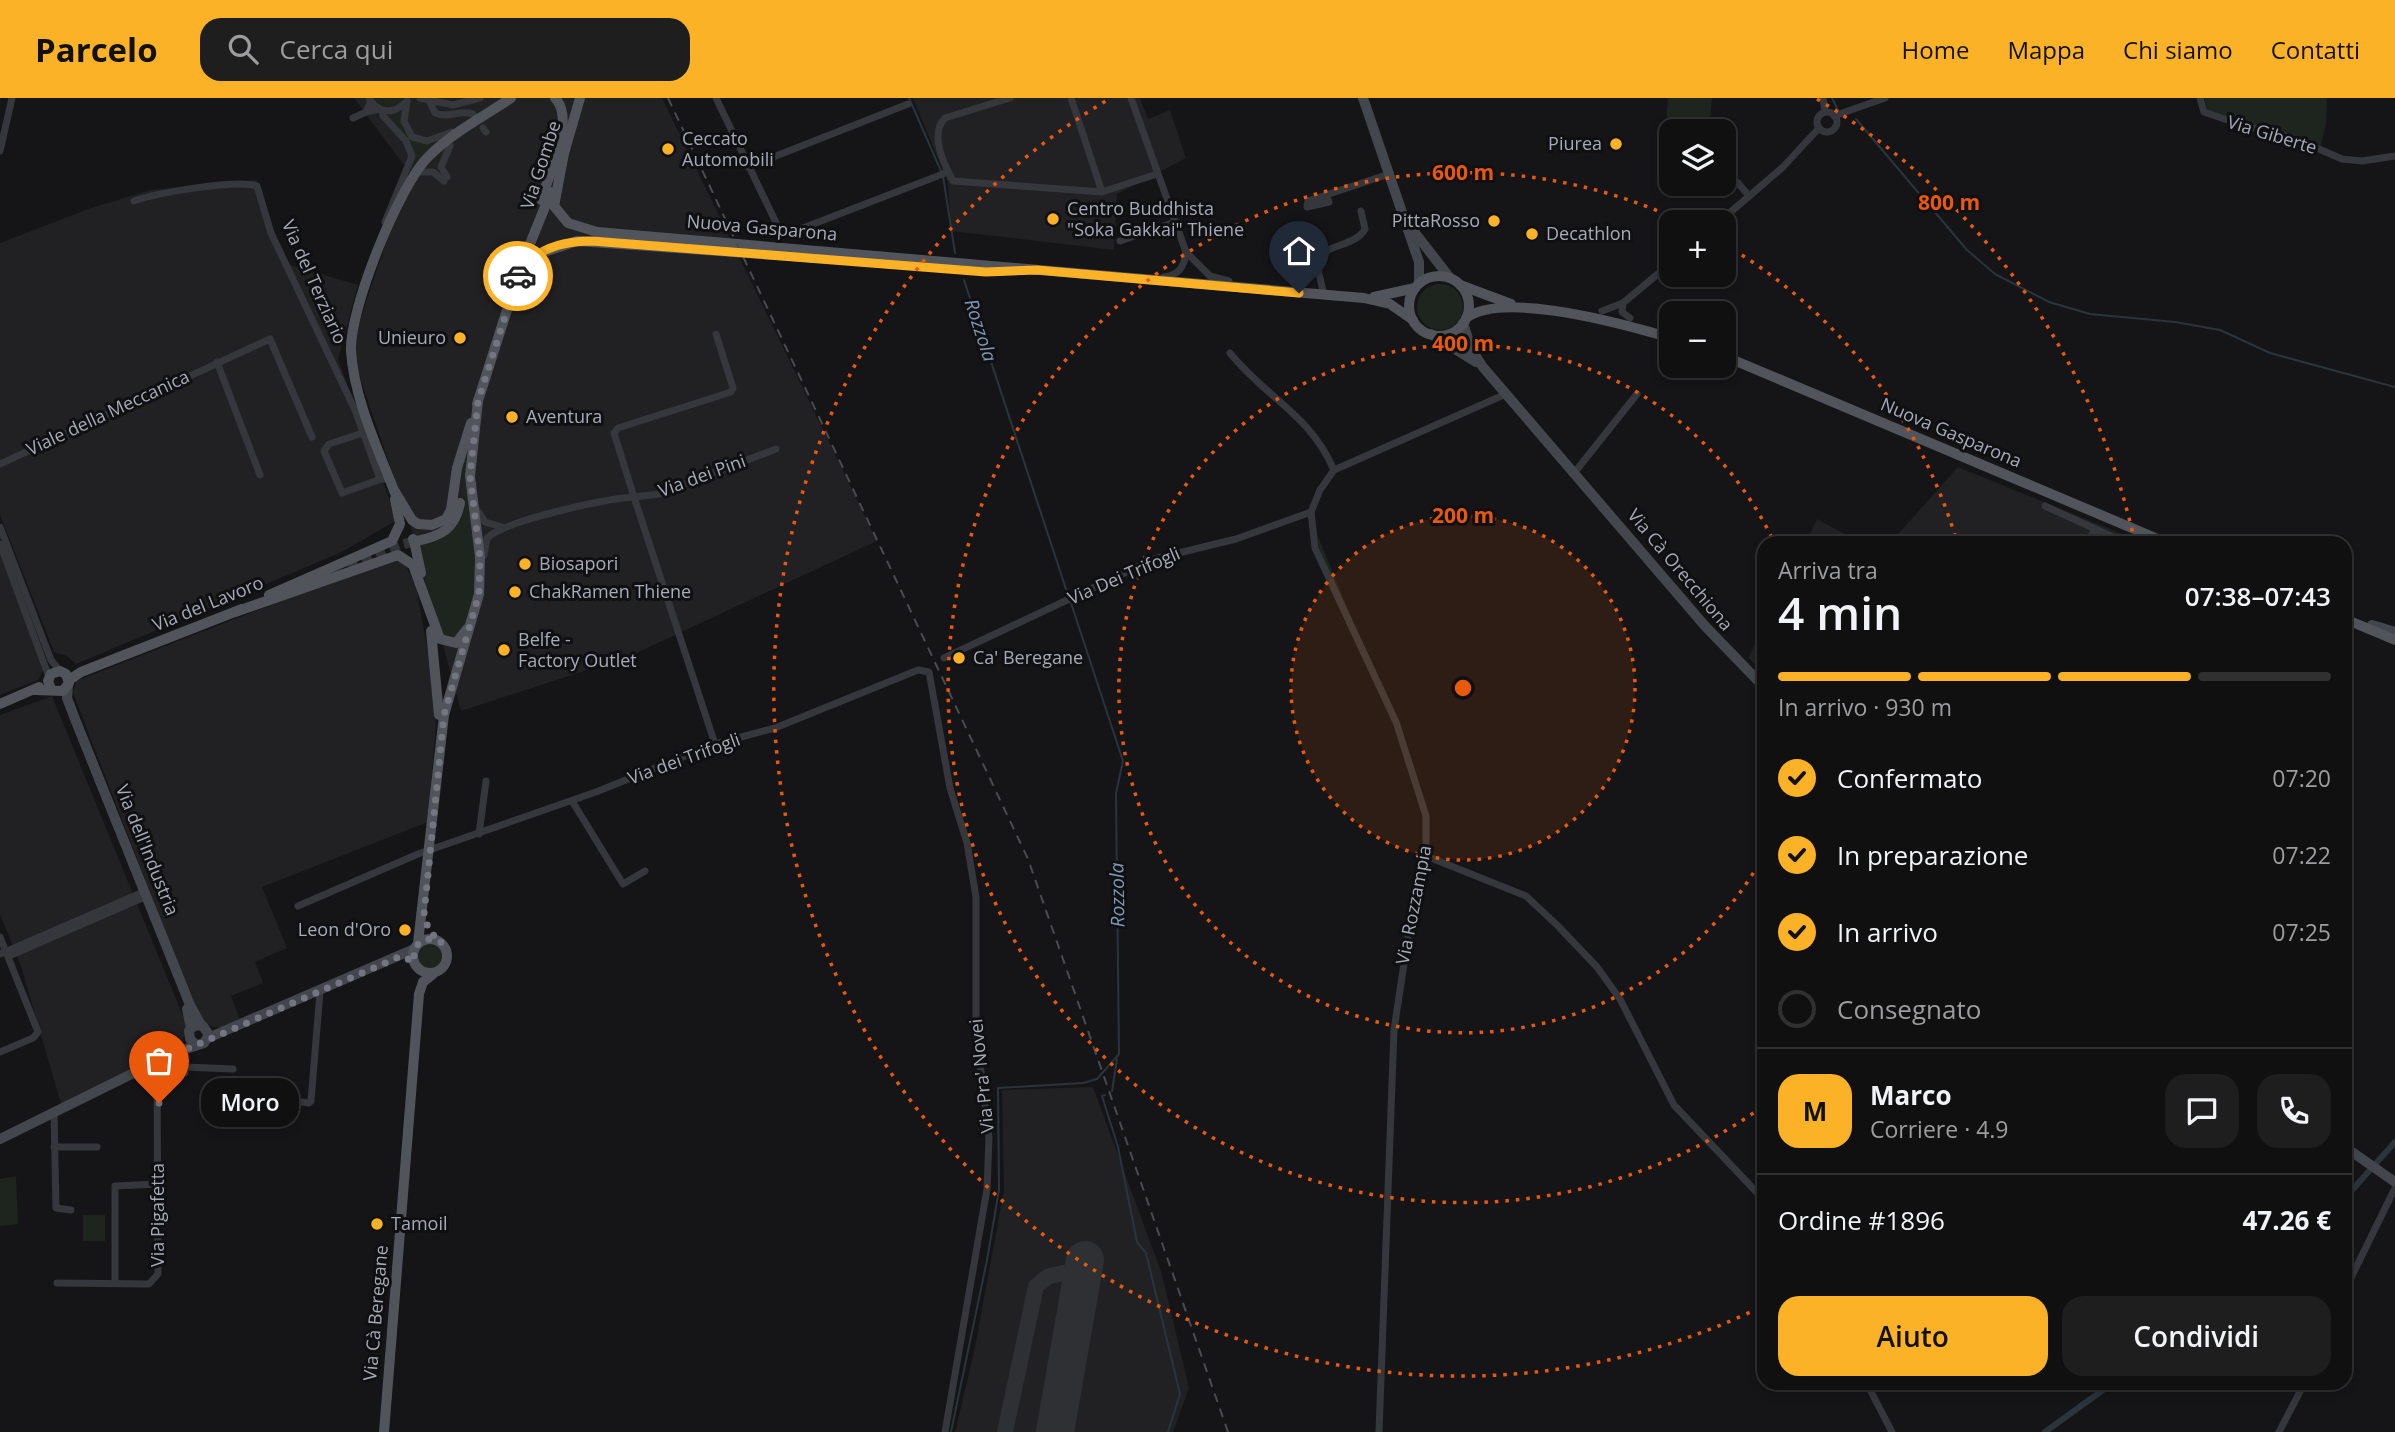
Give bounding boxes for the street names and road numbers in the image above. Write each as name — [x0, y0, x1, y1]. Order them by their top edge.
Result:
street label: Via Giberte — [2225, 109, 2320, 159]
street label: Via Gombe — [514, 117, 566, 212]
street label: Nuova Gasparona — [686, 208, 838, 246]
street label: Via del Terziario — [277, 216, 353, 347]
street label: Viale della Meccanica — [22, 364, 193, 460]
street label: Nuova Gasparona — [1877, 392, 2026, 473]
street label: Via dei Pini — [655, 448, 749, 502]
street label: Via Cà Orecchiona — [1623, 503, 1739, 635]
street label: Via Dei Trifogli — [1064, 541, 1183, 610]
street label: Via del Lavoro — [149, 570, 267, 636]
street label: Via dei Trifogli — [624, 727, 743, 789]
street label: Via dell'Industria — [111, 781, 185, 919]
street label: Via Rozzampia — [1390, 843, 1436, 966]
street label: Via Pra' Novei — [963, 1018, 999, 1134]
street label: Via Pigafetta — [145, 1163, 169, 1267]
street label: Via Cà Beregane — [357, 1244, 393, 1382]

